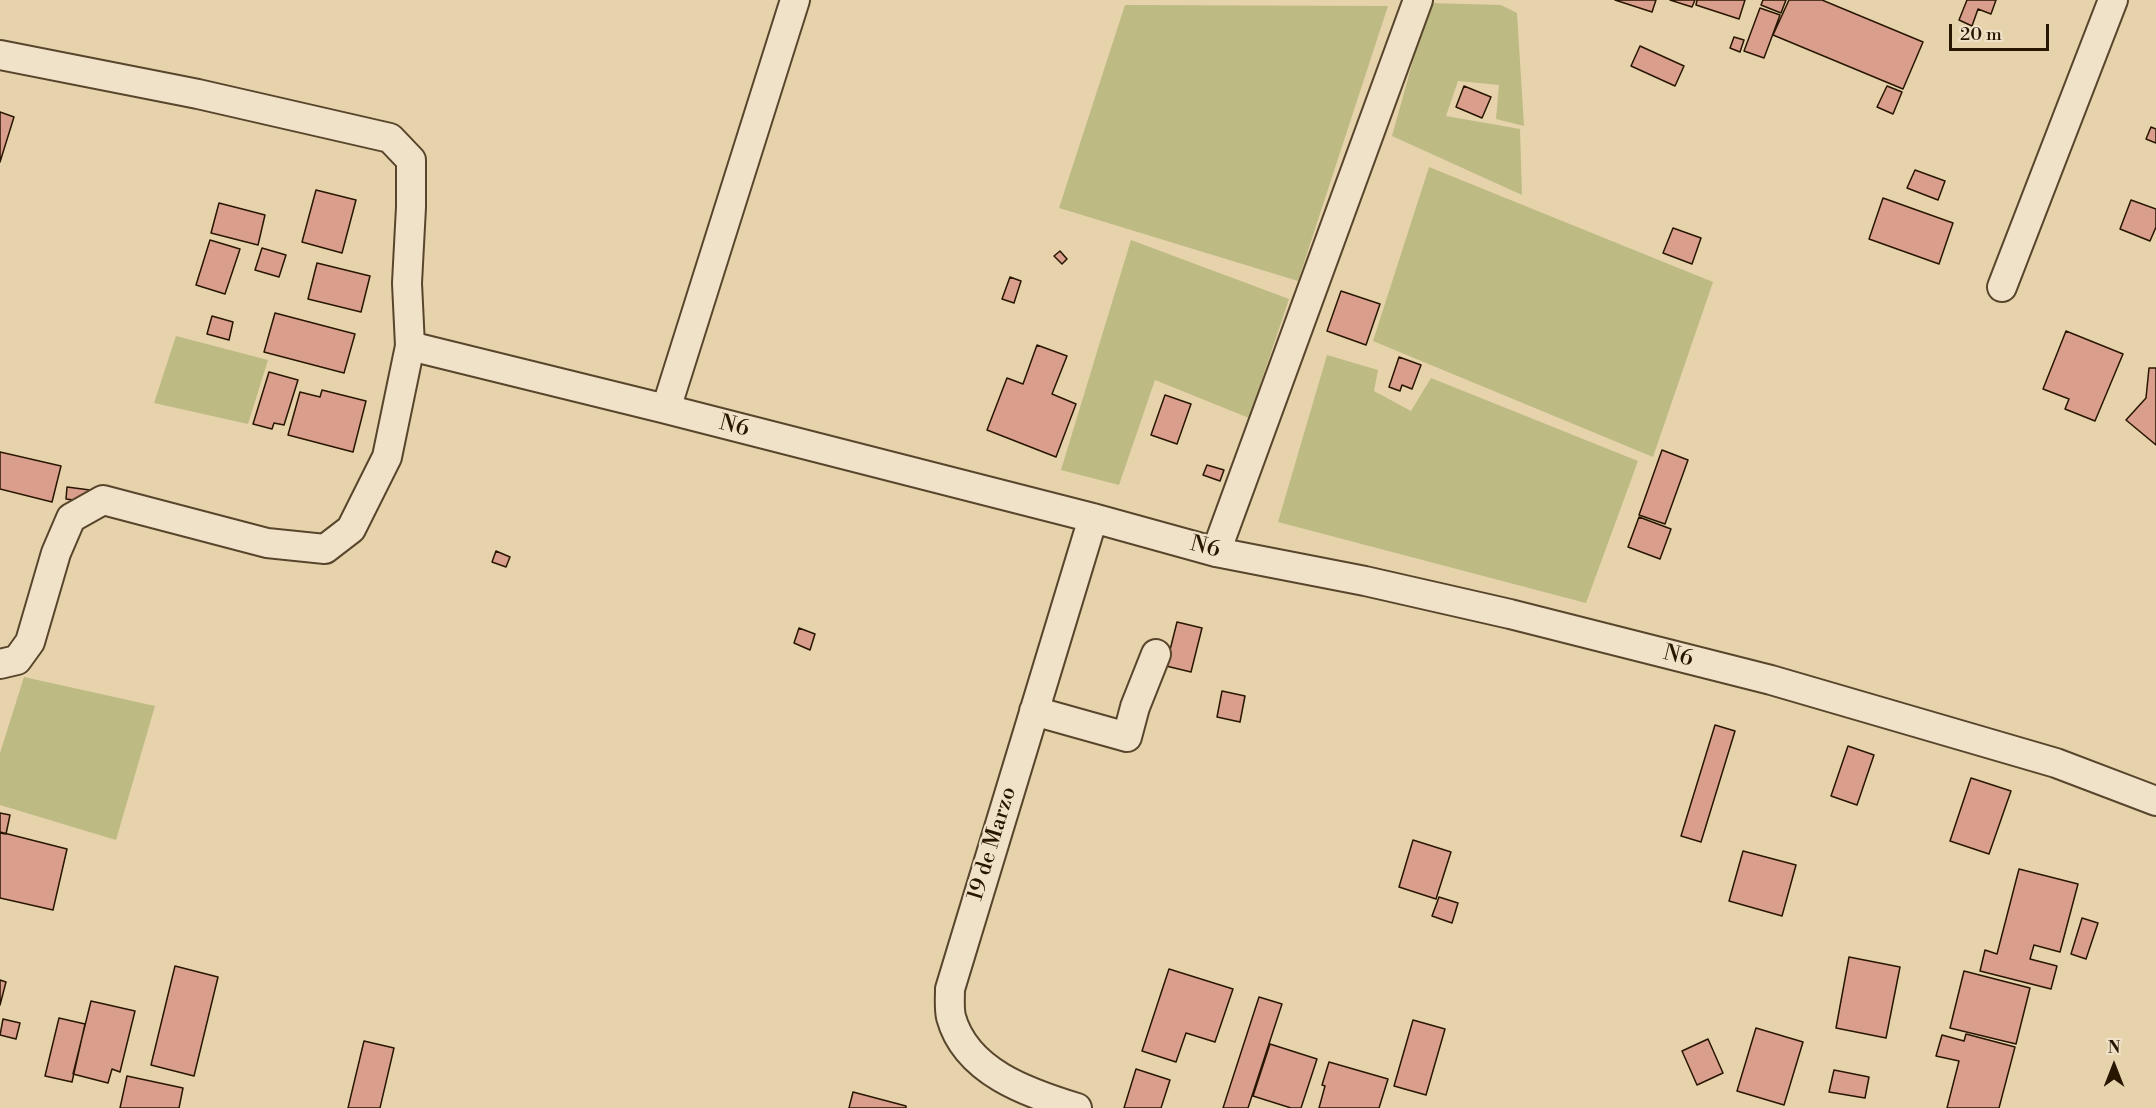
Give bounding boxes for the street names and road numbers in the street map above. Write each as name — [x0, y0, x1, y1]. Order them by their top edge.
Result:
street label: N6 — [716, 411, 752, 443]
street label: N6 — [1187, 532, 1223, 564]
street label: N6 — [1660, 641, 1696, 673]
street label: 19 de Marzo — [963, 784, 1023, 904]

